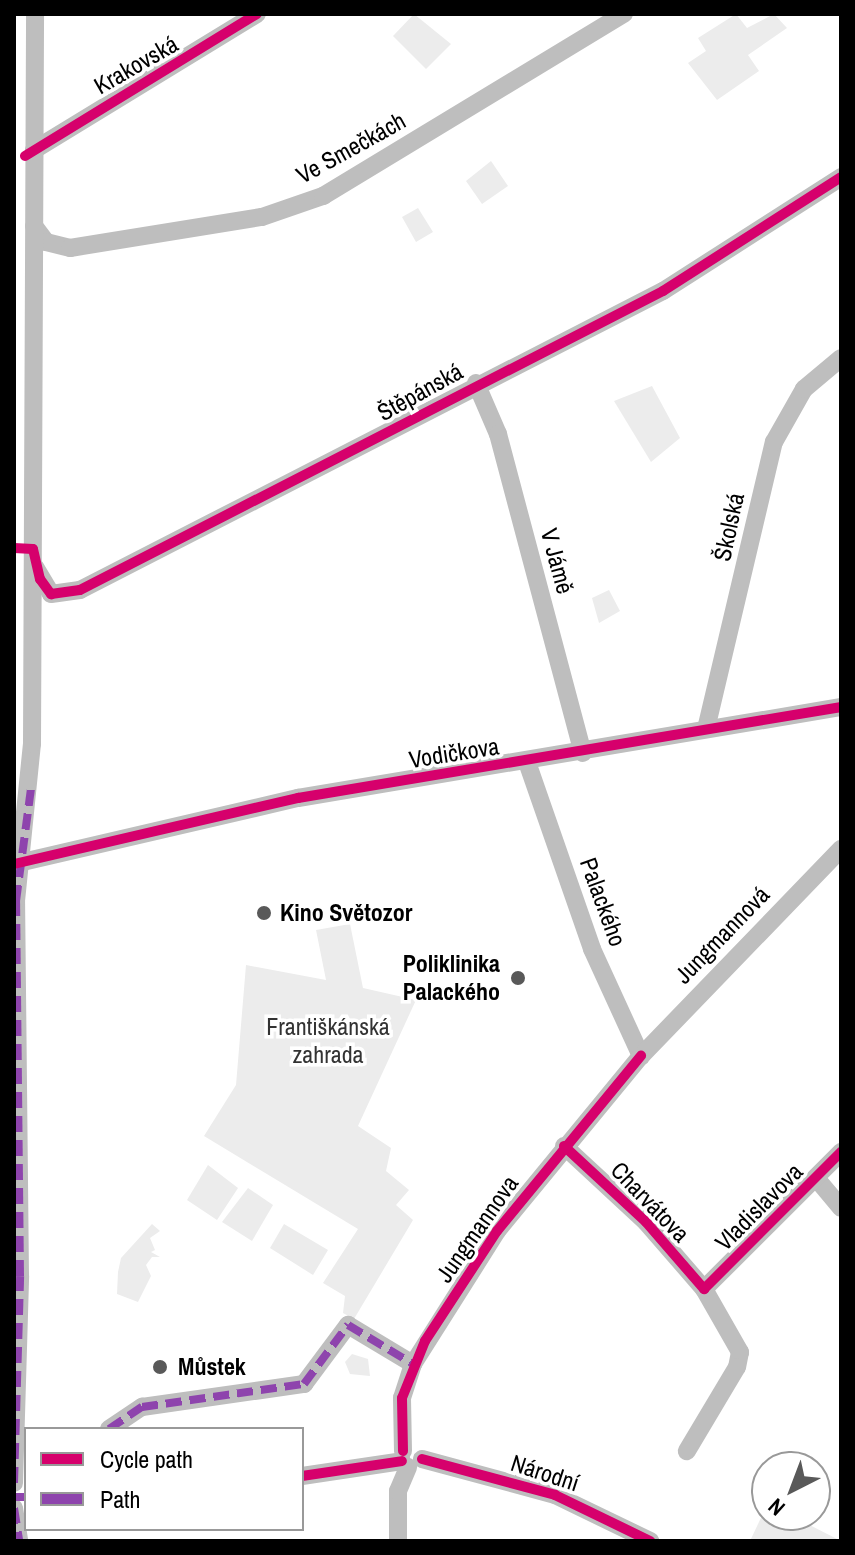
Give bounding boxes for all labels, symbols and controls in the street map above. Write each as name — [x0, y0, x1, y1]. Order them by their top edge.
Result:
street label: Krakovská — [89, 30, 183, 100]
street label: Ve Smečkách — [291, 106, 411, 190]
street label: Štěpánská — [372, 357, 468, 427]
street label: Školská — [708, 490, 750, 564]
street label: V Jámě — [534, 525, 580, 597]
street label: Vodičkova — [407, 732, 501, 774]
street label: Palackého — [574, 854, 632, 950]
street label: Jungmannová — [669, 881, 775, 989]
place label: Kino Světozor — [280, 899, 412, 927]
marker: Kino Světozor — [255, 904, 273, 922]
place label: Poliklinika Palackého — [403, 950, 500, 1006]
marker: Poliklinika Palackého — [507, 967, 529, 989]
park label: Františkánská zahrada — [266, 1013, 390, 1069]
street label: Charvátova — [605, 1156, 695, 1248]
street label: Vladislavova — [709, 1157, 809, 1257]
street label: Jungmannova — [430, 1170, 524, 1288]
place label: Můstek — [178, 1353, 246, 1381]
marker: Můstek — [149, 1356, 171, 1378]
legend — [24, 1427, 304, 1531]
text: Cycle path — [100, 1443, 193, 1475]
street label: Národní — [507, 1448, 583, 1498]
north arrow — [751, 1451, 831, 1531]
text: Path — [100, 1483, 141, 1515]
text: N — [761, 1492, 791, 1523]

